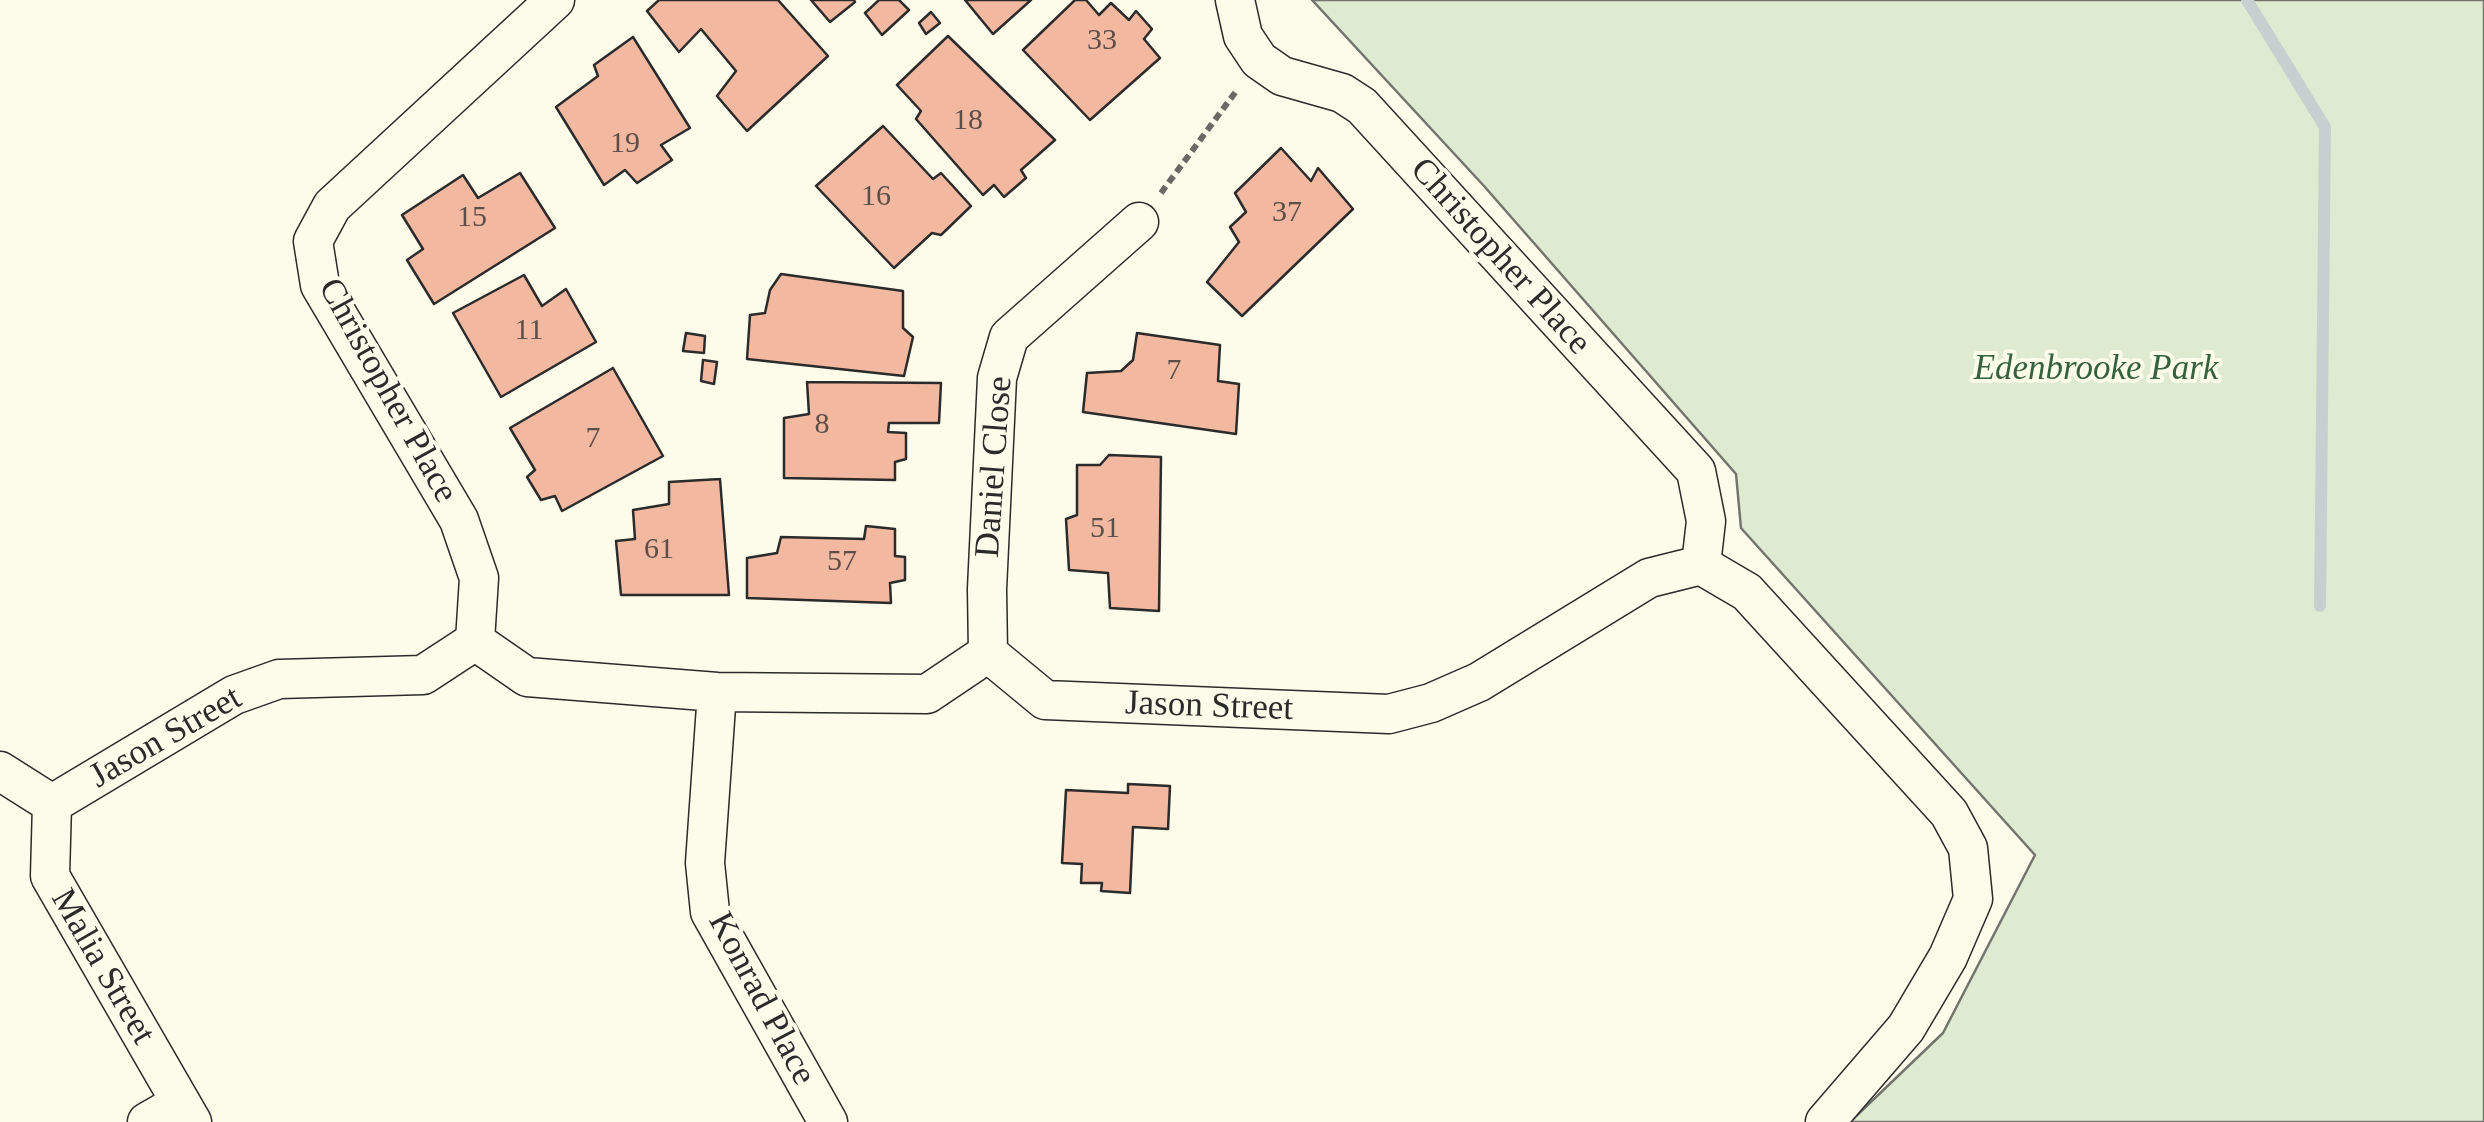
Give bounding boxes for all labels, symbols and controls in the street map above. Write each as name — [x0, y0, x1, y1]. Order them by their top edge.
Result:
house number: 33 — [1087, 23, 1117, 59]
house number: 18 — [953, 103, 983, 139]
house number: 19 — [610, 126, 640, 162]
street label: Christopher Place — [1401, 150, 1599, 364]
house number: 16 — [861, 179, 891, 215]
house number: 37 — [1272, 195, 1302, 231]
house number: 15 — [457, 200, 487, 236]
street label: Christopher Place — [308, 272, 466, 510]
house number: 11 — [515, 313, 543, 349]
park label: Edenbrooke Park — [1974, 349, 2218, 391]
house number: 7 — [1166, 353, 1182, 389]
street label: Daniel Close — [968, 375, 1022, 559]
house number: 8 — [814, 407, 830, 443]
house number: 7 — [586, 421, 600, 457]
house number: 51 — [1090, 511, 1120, 547]
house number: 61 — [644, 532, 674, 568]
house number: 57 — [827, 544, 857, 580]
street label: Jason Street — [83, 678, 249, 798]
street label: Jason Street — [1124, 683, 1294, 731]
street label: Malia Street — [41, 882, 163, 1052]
street label: Konrad Place — [698, 905, 824, 1093]

